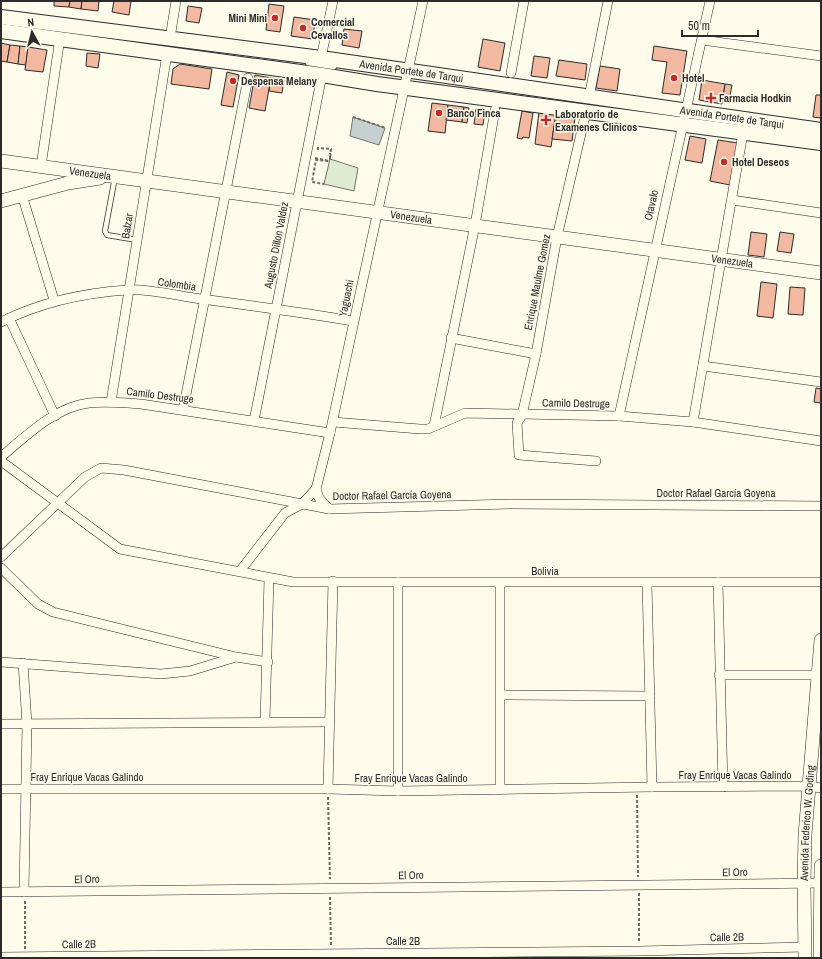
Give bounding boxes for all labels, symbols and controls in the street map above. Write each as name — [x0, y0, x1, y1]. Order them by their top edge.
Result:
place label: Mini Mini — [228, 11, 267, 25]
north arrow — [12, 12, 52, 52]
scale bar — [682, 12, 758, 38]
marker: Mini Mini — [270, 13, 280, 23]
text: N — [27, 15, 35, 29]
place label: Comercial Cevallos — [311, 15, 355, 42]
text: 50 m — [688, 18, 710, 34]
marker: Comercial Cevallos — [298, 23, 308, 33]
street label: Avenida Portete de Tarqui — [358, 56, 464, 85]
place label: Hotel — [682, 71, 705, 85]
marker: Hotel — [669, 73, 679, 83]
place label: Despensa Melany — [241, 74, 317, 88]
marker: Despensa Melany — [228, 76, 238, 86]
place label: Farmacia Hodkin — [719, 91, 791, 105]
marker: Farmacia Hodkin — [706, 93, 716, 103]
street label: Avenida Portete de Tarqui — [678, 103, 785, 132]
place label: Banco Finca — [447, 106, 501, 120]
place label: Laboratorio de Examenes Clinicos — [555, 107, 637, 134]
marker: Banco Finca — [434, 108, 444, 118]
marker: Laboratorio de Examenes Clinicos — [540, 114, 552, 126]
place label: Hotel Deseos — [732, 155, 789, 169]
marker: Hotel Deseos — [719, 157, 729, 167]
street label: Venezuela — [68, 163, 112, 183]
street label: Otavalo — [641, 188, 661, 222]
street label: Augusto Dillon Valdez — [261, 200, 291, 291]
street label: Venezuela — [389, 207, 433, 227]
street label: Balzar — [118, 212, 136, 240]
street label: Enrique Maulme Gomez — [521, 232, 553, 331]
street label: Venezuela — [710, 251, 754, 271]
street label: Colombia — [157, 274, 197, 294]
street label: Yaguachi — [335, 278, 357, 318]
street label: Camilo Destruge — [126, 384, 194, 406]
street label: Camilo Destruge — [542, 395, 610, 411]
street label: Doctor Rafael García Goyena — [657, 486, 775, 500]
street label: Doctor Rafael García Goyena — [332, 487, 452, 503]
street label: Bolivia — [531, 564, 559, 578]
street label: Avenida Federico W. Goding — [797, 765, 818, 882]
street label: Fray Enrique Vacas Galindo — [678, 768, 792, 782]
street label: Fray Enrique Vacas Galindo — [30, 770, 144, 784]
street label: Fray Enrique Vacas Galindo — [354, 771, 468, 785]
street label: El Oro — [722, 865, 748, 879]
street label: El Oro — [398, 868, 424, 882]
street label: El Oro — [74, 872, 100, 886]
street label: Calle 2B — [710, 930, 744, 944]
street label: Calle 2B — [386, 934, 420, 948]
street label: Calle 2B — [62, 937, 96, 951]

